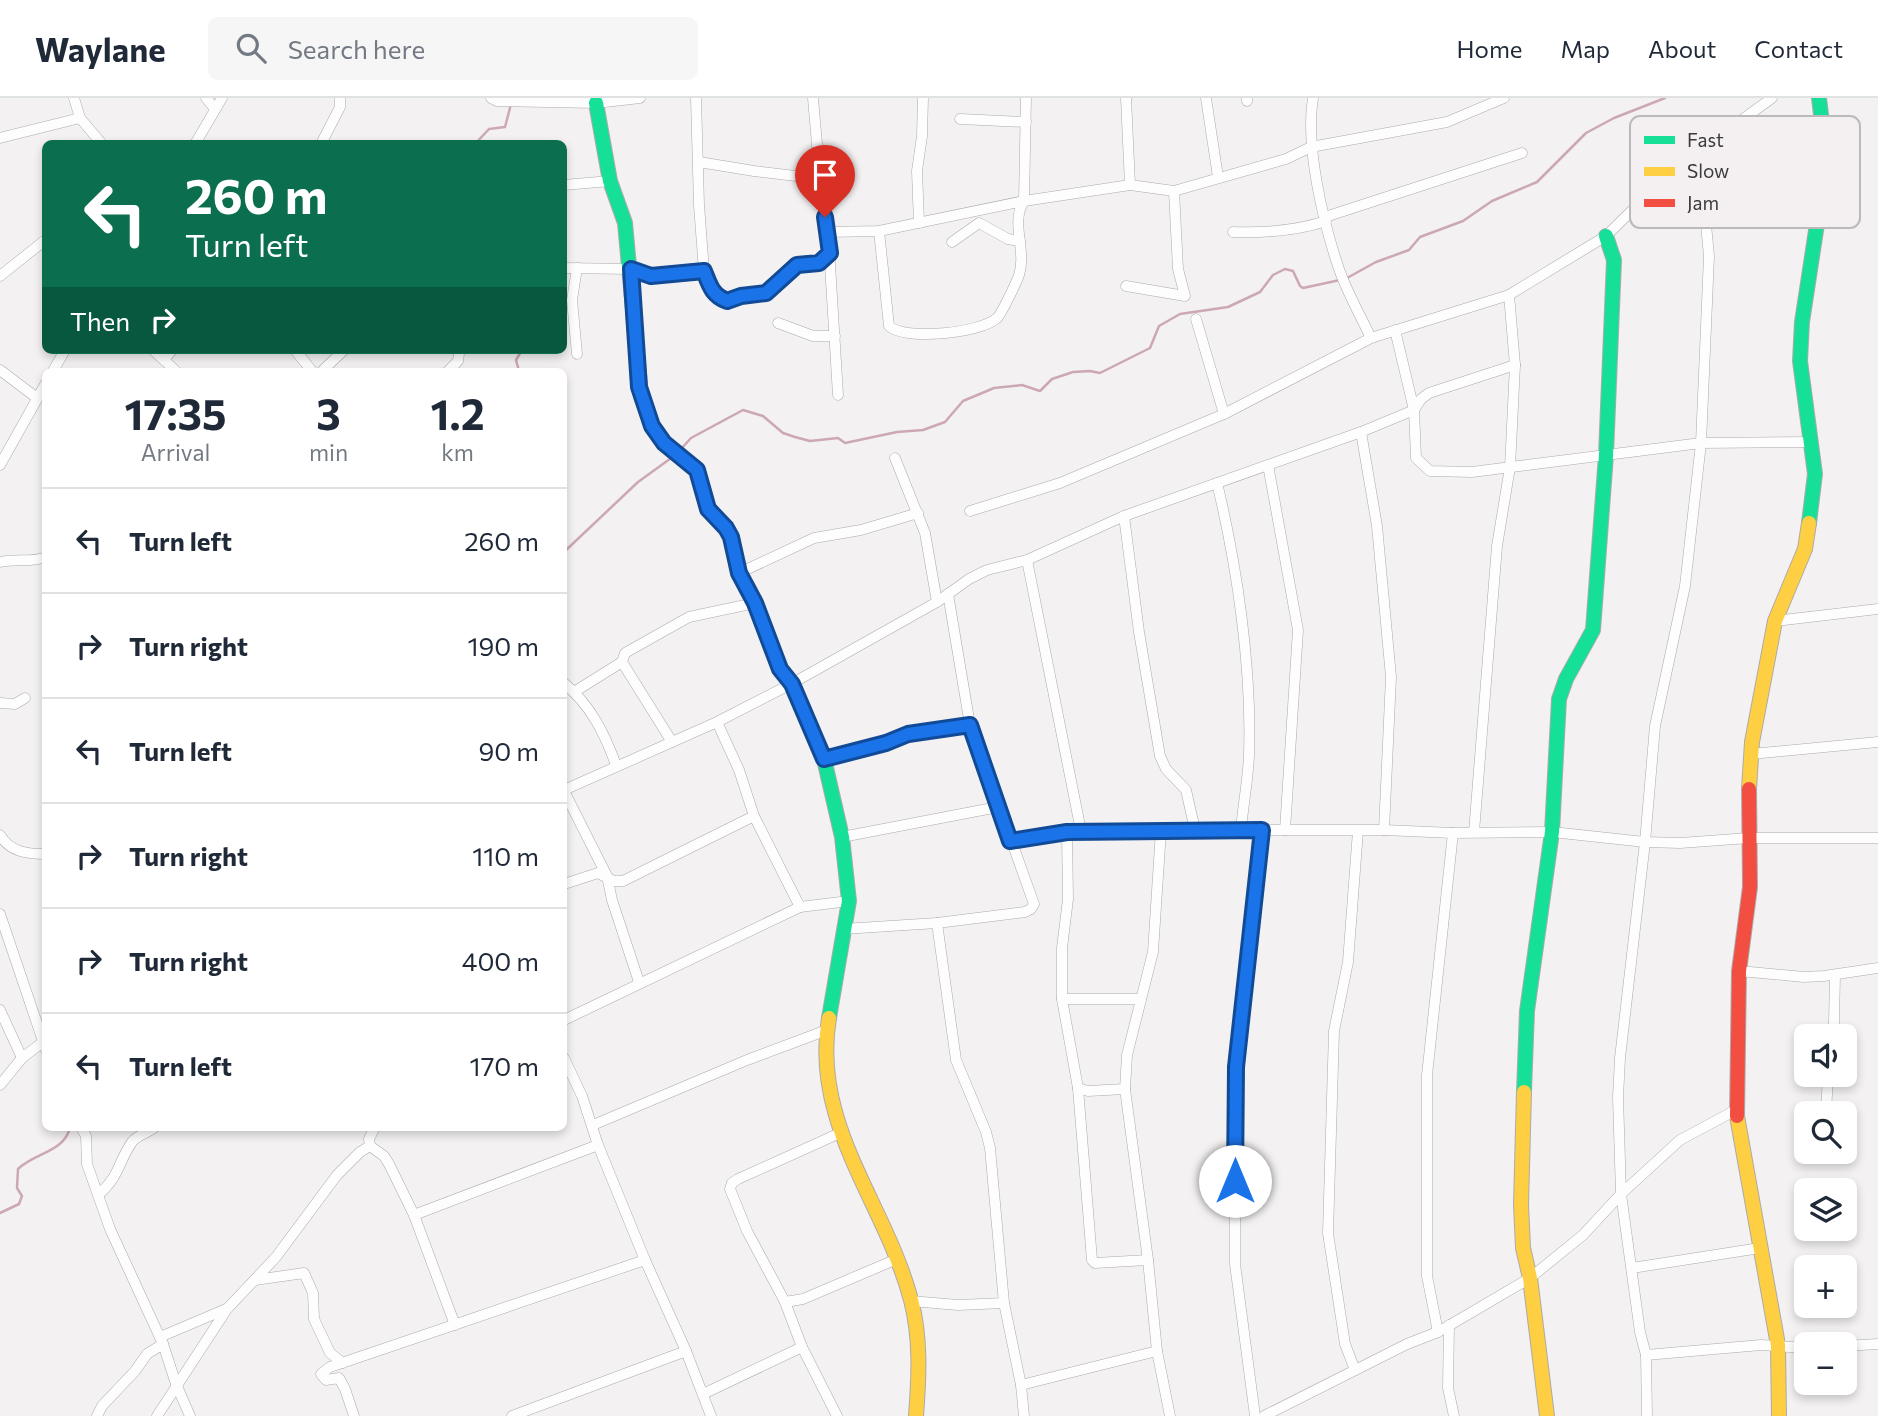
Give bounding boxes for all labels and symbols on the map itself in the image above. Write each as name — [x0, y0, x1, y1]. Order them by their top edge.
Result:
legend — [1630, 116, 1860, 228]
text: Fast — [1687, 128, 1724, 151]
pin — [795, 145, 855, 217]
text: Slow — [1687, 159, 1729, 182]
text: Jam — [1687, 191, 1719, 214]
position arrow — [1198, 1144, 1272, 1218]

